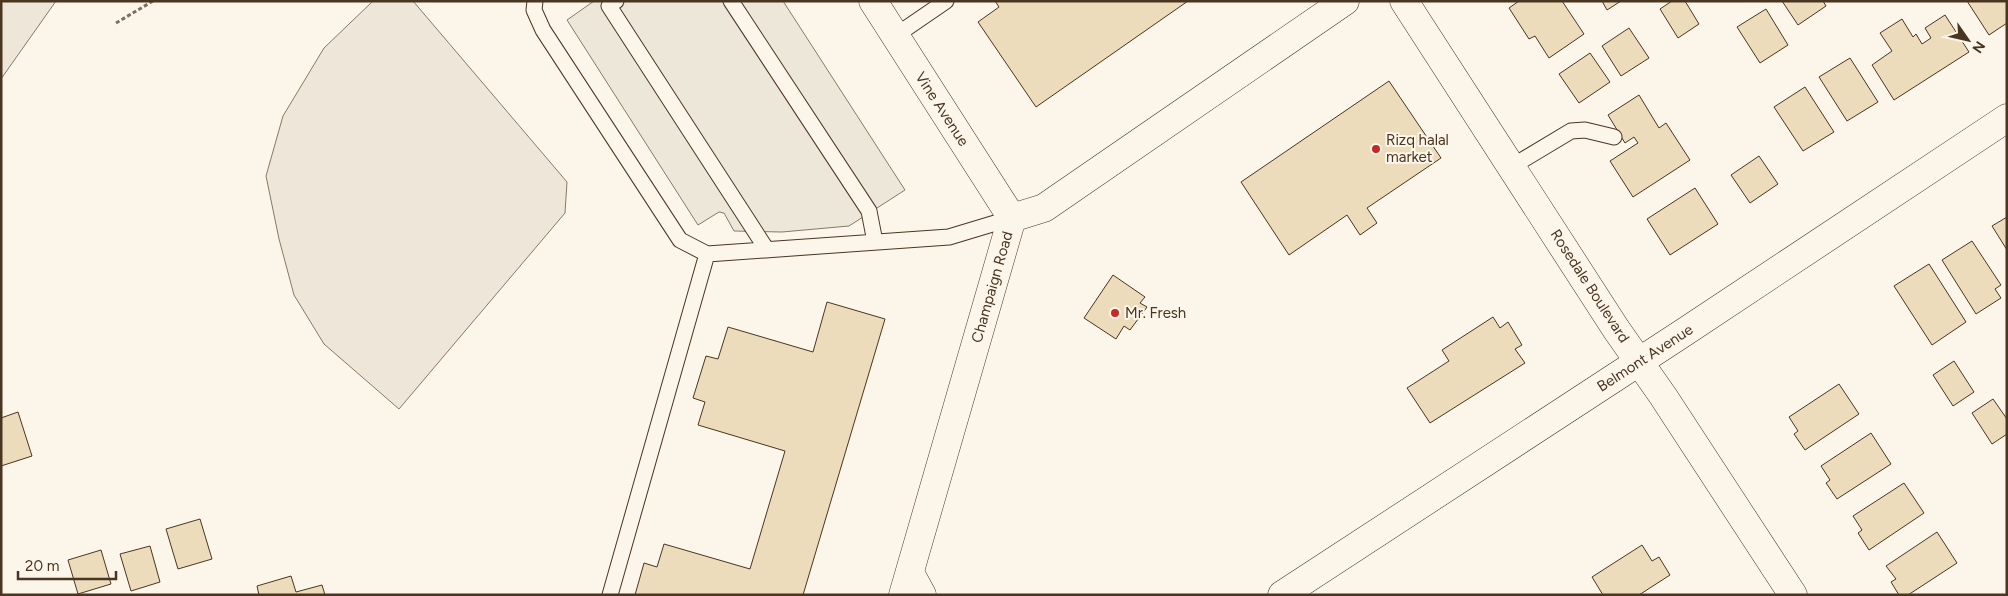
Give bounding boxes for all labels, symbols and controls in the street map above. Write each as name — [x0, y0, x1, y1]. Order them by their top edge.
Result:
north arrow — [1943, 15, 1993, 65]
text: N — [1968, 38, 1988, 56]
street label: Vine Avenue — [911, 69, 973, 149]
place label: Rizq halal market — [1386, 131, 1449, 166]
marker: Rizq halal market — [1370, 143, 1382, 155]
street label: Rosedale Boulevard — [1547, 226, 1633, 346]
street label: Champaign Road — [967, 229, 1017, 345]
place label: Mr. Fresh — [1125, 304, 1186, 322]
marker: Mr. Fresh — [1109, 307, 1121, 319]
street label: Belmont Avenue — [1594, 320, 1696, 396]
scale bar — [18, 548, 115, 580]
text: 20 m — [25, 557, 59, 575]

